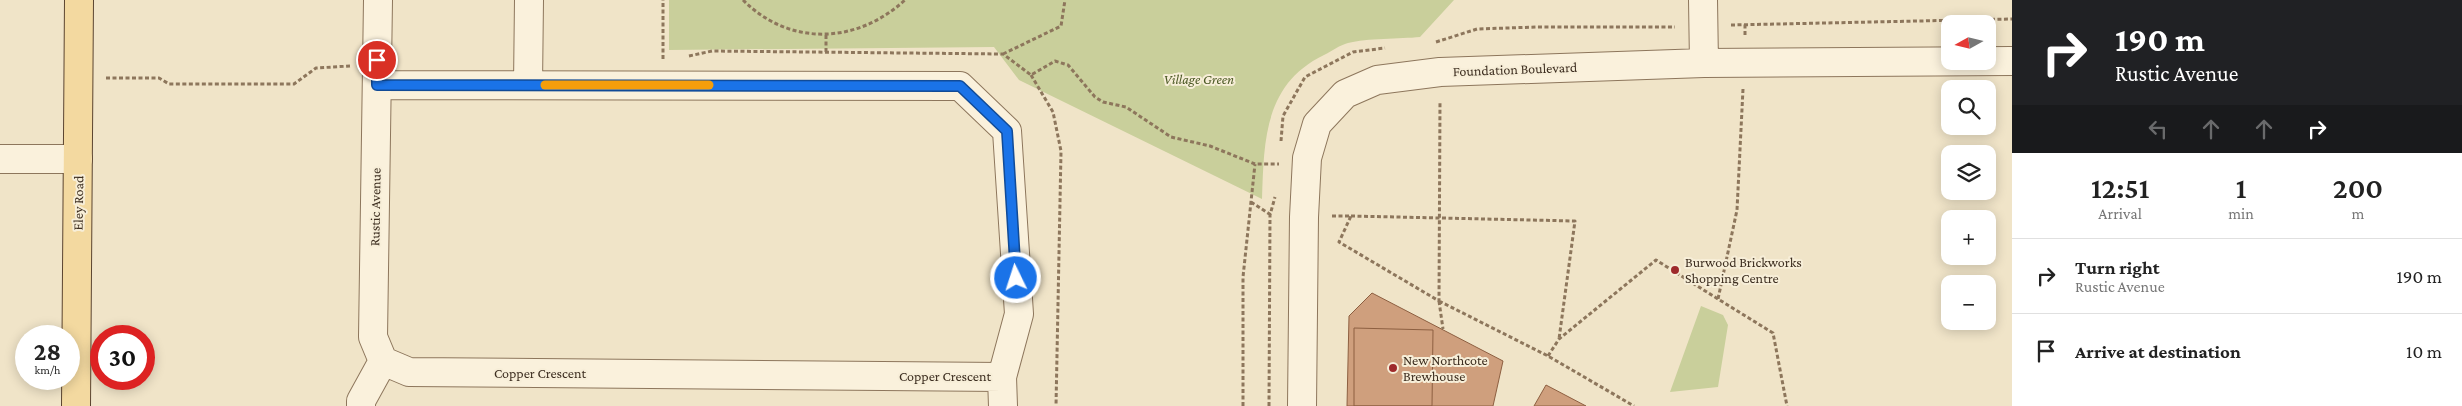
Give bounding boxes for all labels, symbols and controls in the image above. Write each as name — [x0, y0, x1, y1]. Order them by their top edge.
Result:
north arrow — [1941, 15, 1996, 70]
map controls — [1941, 15, 1996, 330]
icon: right — [2032, 20, 2097, 85]
text: 190 m — [2115, 20, 2205, 59]
pin — [356, 39, 398, 81]
icon: arrive — [363, 46, 391, 74]
street label: Foundation Boulevard — [1453, 59, 1578, 79]
text: Rustic Avenue — [2115, 61, 2238, 86]
park label: Village Green — [1164, 71, 1234, 87]
button: search — [1941, 80, 1996, 135]
icon: left — [2144, 115, 2172, 143]
icon: ahead — [2197, 115, 2225, 143]
icon: ahead — [2250, 115, 2278, 143]
icon: right — [2303, 115, 2331, 143]
button: layers — [1941, 145, 1996, 200]
street label: Rustic Avenue — [366, 168, 384, 246]
text: 12:51 — [2091, 171, 2149, 204]
text: 1 — [2236, 171, 2246, 204]
text: 200 — [2333, 171, 2383, 204]
street label: Eley Road — [70, 175, 86, 231]
text: Arrival — [2098, 205, 2142, 222]
text: min — [2228, 205, 2254, 222]
text: m — [2351, 205, 2364, 222]
button: + — [1941, 210, 1996, 265]
position arrow — [989, 251, 1041, 303]
place label: Burwood Brickworks Shopping Centre — [1685, 254, 1802, 286]
text: Turn right — [2075, 257, 2160, 278]
icon: right — [2032, 262, 2060, 290]
marker: Burwood Brickworks Shopping Centre — [1669, 264, 1681, 276]
text: 190 m — [2396, 266, 2442, 287]
button: − — [1941, 275, 1996, 330]
text: Rustic Avenue — [2075, 278, 2165, 295]
speed limit sign: 30 — [90, 325, 155, 390]
icon: arrive — [2032, 337, 2060, 365]
text: 28 — [34, 338, 61, 365]
text: Arrive at destination — [2075, 341, 2241, 362]
text: 10 m — [2406, 341, 2442, 362]
place label: New Northcote Brewhouse — [1403, 352, 1488, 384]
marker: New Northcote Brewhouse — [1387, 362, 1399, 374]
text: km/h — [35, 363, 60, 377]
street label: Copper Crescent — [494, 365, 586, 381]
street label: Copper Crescent — [899, 368, 991, 384]

